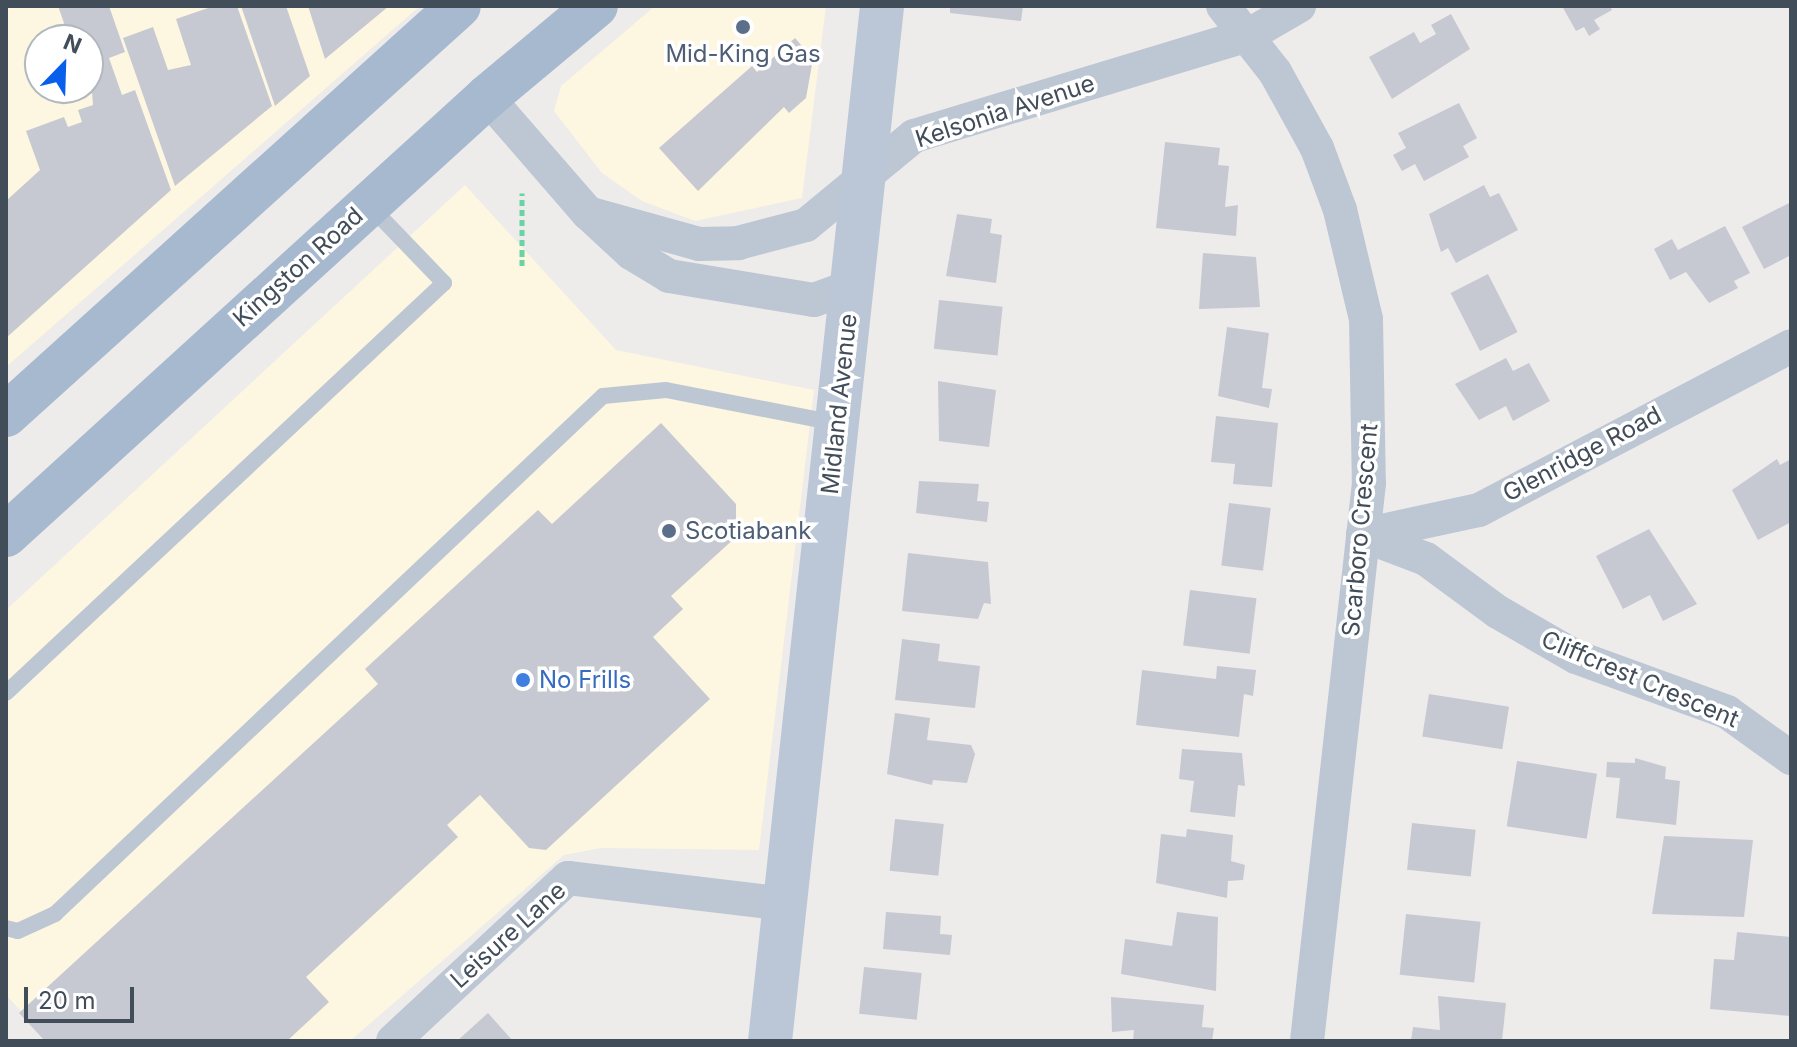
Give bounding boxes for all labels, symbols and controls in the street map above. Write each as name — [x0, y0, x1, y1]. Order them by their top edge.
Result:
marker: Mid-King Gas — [734, 18, 752, 36]
north arrow — [24, 24, 104, 104]
text: N — [60, 29, 85, 59]
place label: Mid-King Gas — [665, 40, 821, 68]
street label: Kelsonia Avenue — [912, 68, 1098, 154]
street label: Kingston Road — [227, 201, 369, 333]
street label: Midland Avenue — [815, 312, 863, 496]
street label: Glenridge Road — [1498, 400, 1666, 508]
street label: Scarboro Crescent — [1336, 422, 1384, 638]
place label: Scotiabank — [685, 517, 811, 545]
marker: Scotiabank — [660, 522, 678, 540]
street label: Cliffcrest Crescent — [1537, 624, 1743, 734]
place label: No Frills — [539, 666, 631, 694]
marker: No Frills — [514, 671, 532, 689]
street label: Leisure Lane — [445, 876, 571, 994]
scale bar — [28, 971, 138, 1021]
text: 20 m — [38, 986, 96, 1015]

